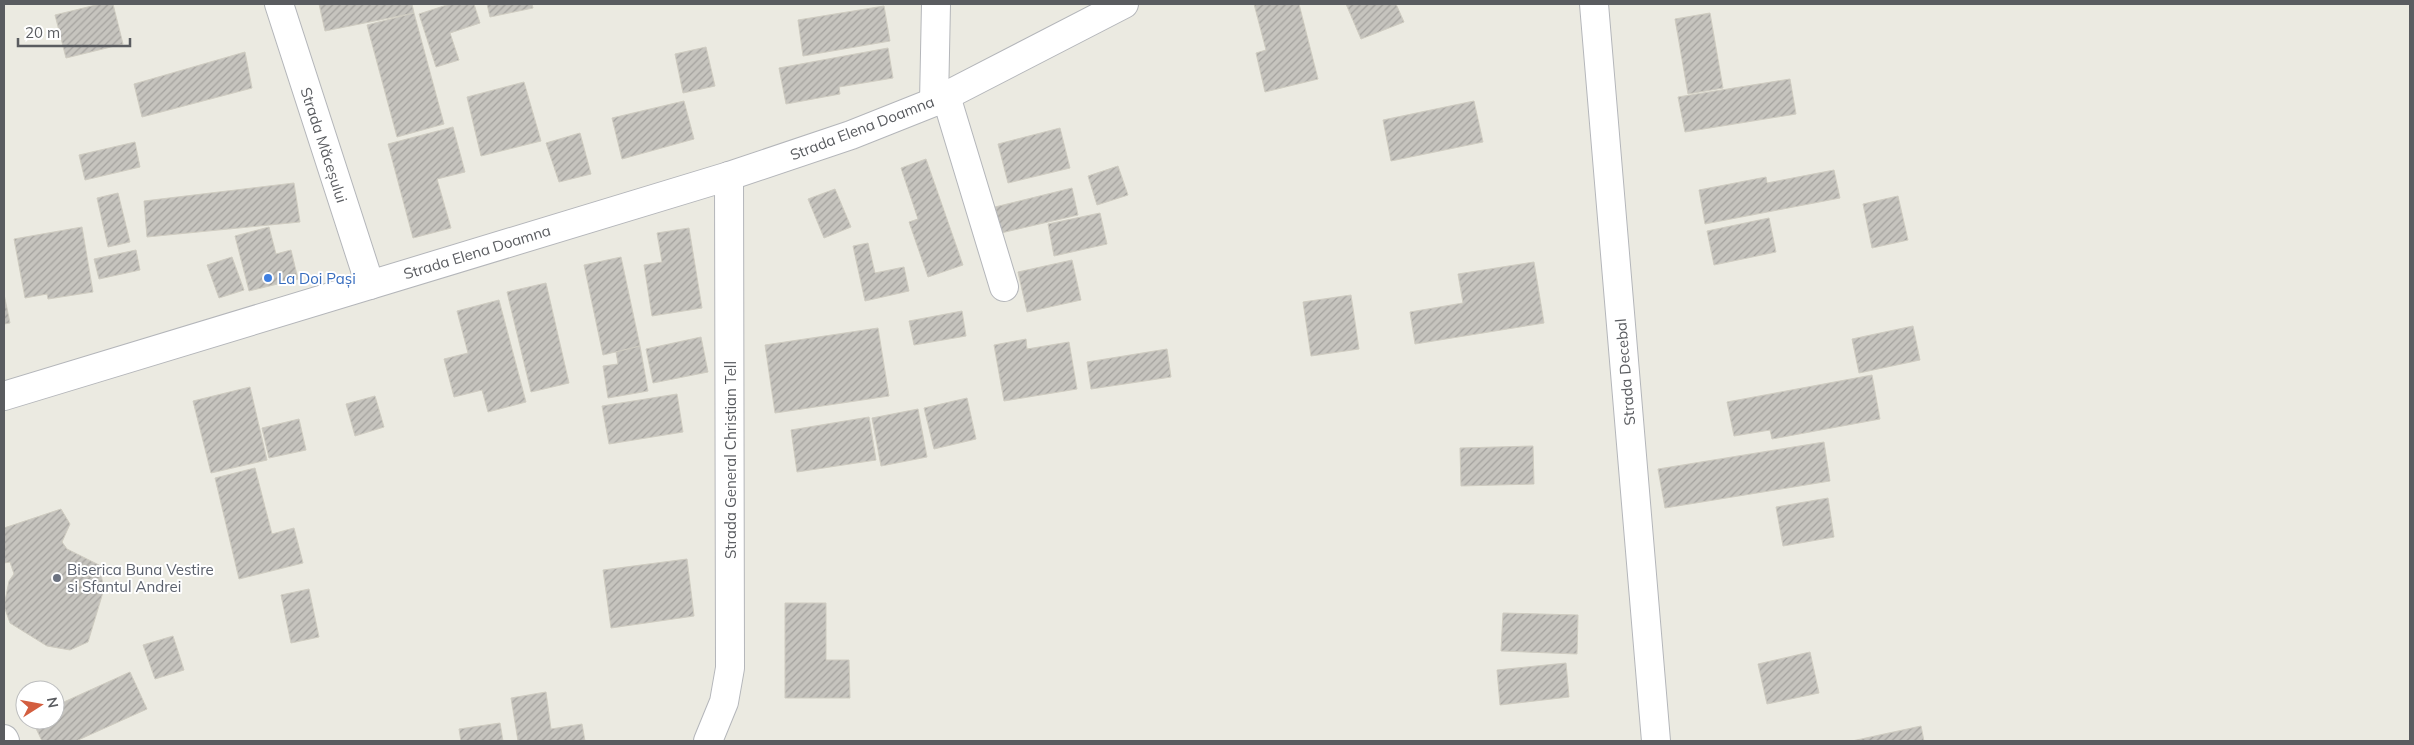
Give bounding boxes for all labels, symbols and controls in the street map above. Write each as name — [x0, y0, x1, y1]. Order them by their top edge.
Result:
scale bar — [18, 15, 130, 47]
text: 20 m — [25, 23, 60, 42]
street label: Strada Măceșului — [296, 85, 352, 205]
street label: Strada Elena Doamna — [787, 92, 937, 164]
street label: Strada Elena Doamna — [401, 221, 553, 283]
place label: La Doi Pași — [278, 269, 356, 288]
marker: La Doi Pași — [262, 272, 274, 284]
street label: Strada Decebal — [1611, 318, 1639, 426]
street label: Strada General Christian Tell — [721, 361, 740, 559]
place label: Biserica Buna Vestire si Sfantul Andrei — [67, 560, 214, 596]
marker: Biserica Buna Vestire si Sfantul Andrei — [51, 572, 63, 584]
north arrow — [15, 680, 65, 730]
text: N — [43, 696, 63, 709]

